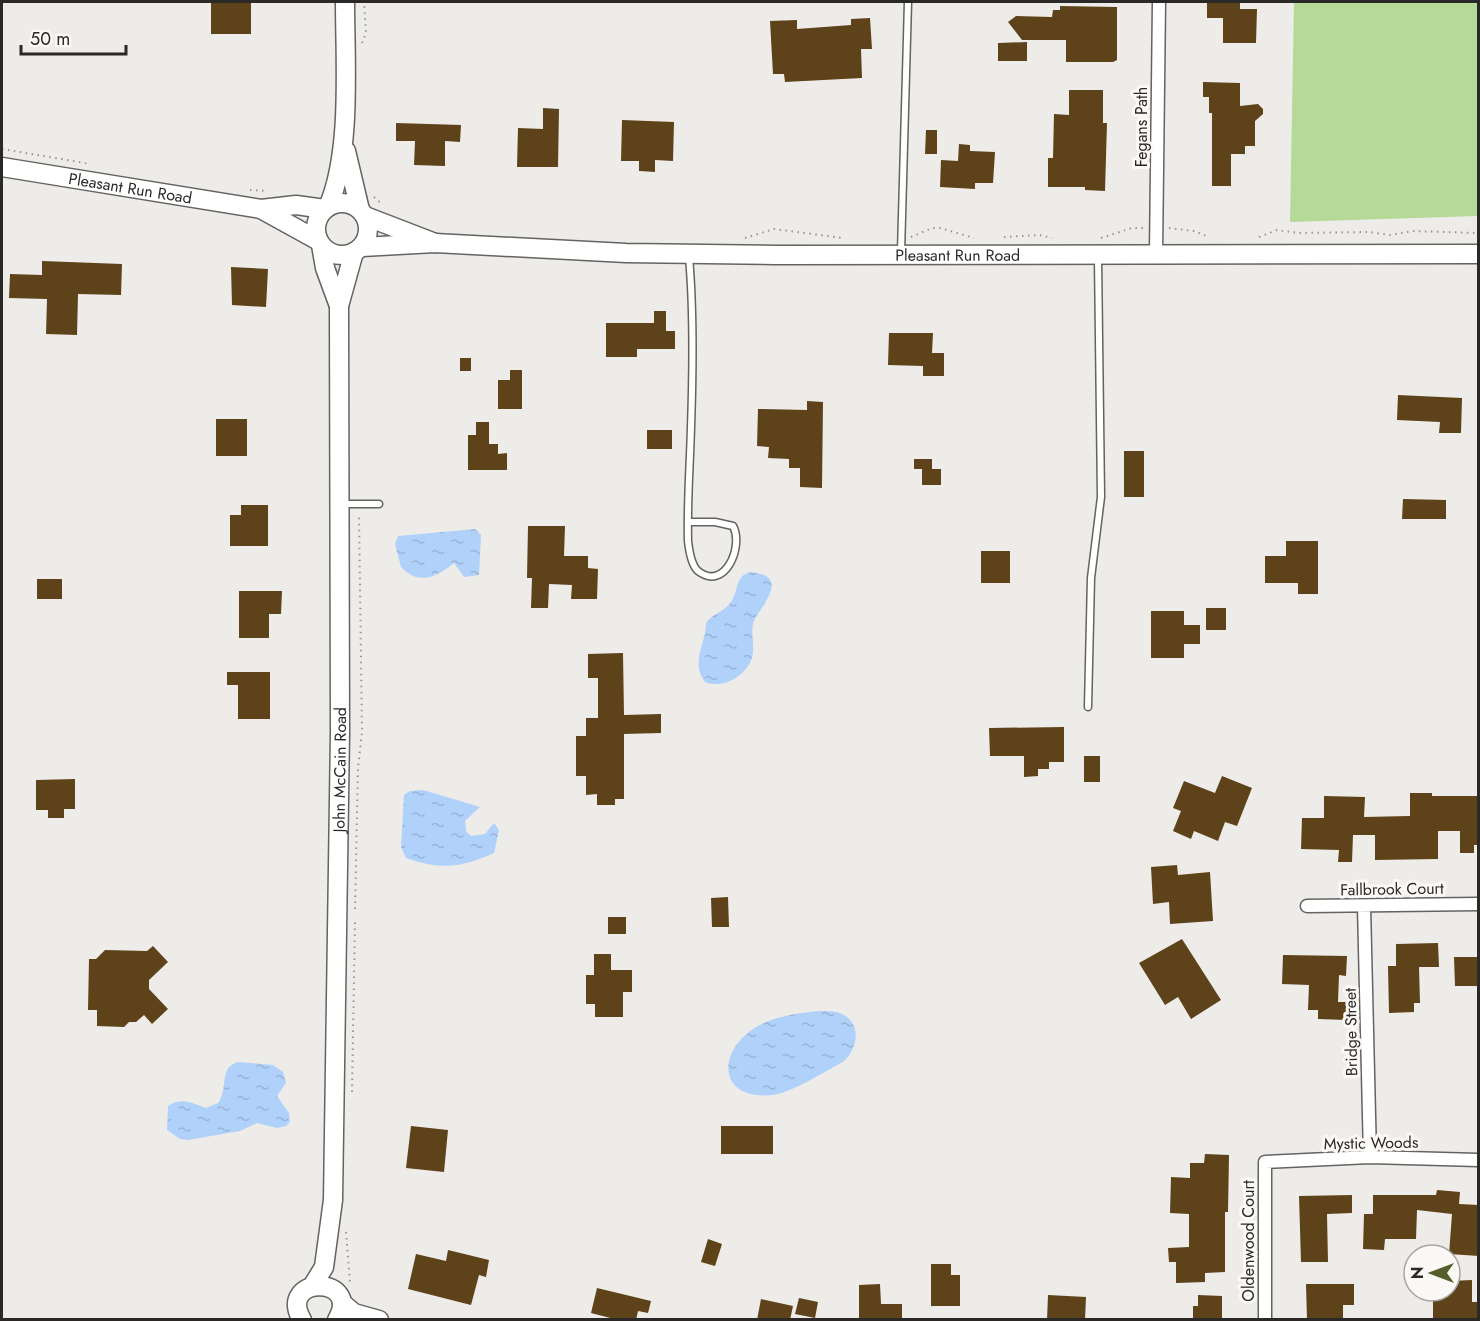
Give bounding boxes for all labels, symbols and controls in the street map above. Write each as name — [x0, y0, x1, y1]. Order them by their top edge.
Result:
scale bar — [21, 18, 126, 56]
text: 50 m — [30, 26, 70, 52]
street label: Fegans Path — [1130, 87, 1153, 167]
street label: Pleasant Run Road — [67, 166, 194, 209]
street label: Pleasant Run Road — [895, 243, 1020, 266]
street label: John McCain Road — [327, 707, 352, 835]
street label: Fallbrook Court — [1340, 877, 1444, 901]
street label: Bridge Street — [1339, 988, 1363, 1076]
street label: Mystic Woods — [1324, 1131, 1418, 1155]
street label: Oldenwood Court — [1237, 1180, 1260, 1302]
north arrow — [1402, 1243, 1462, 1303]
text: N — [1406, 1267, 1429, 1279]

